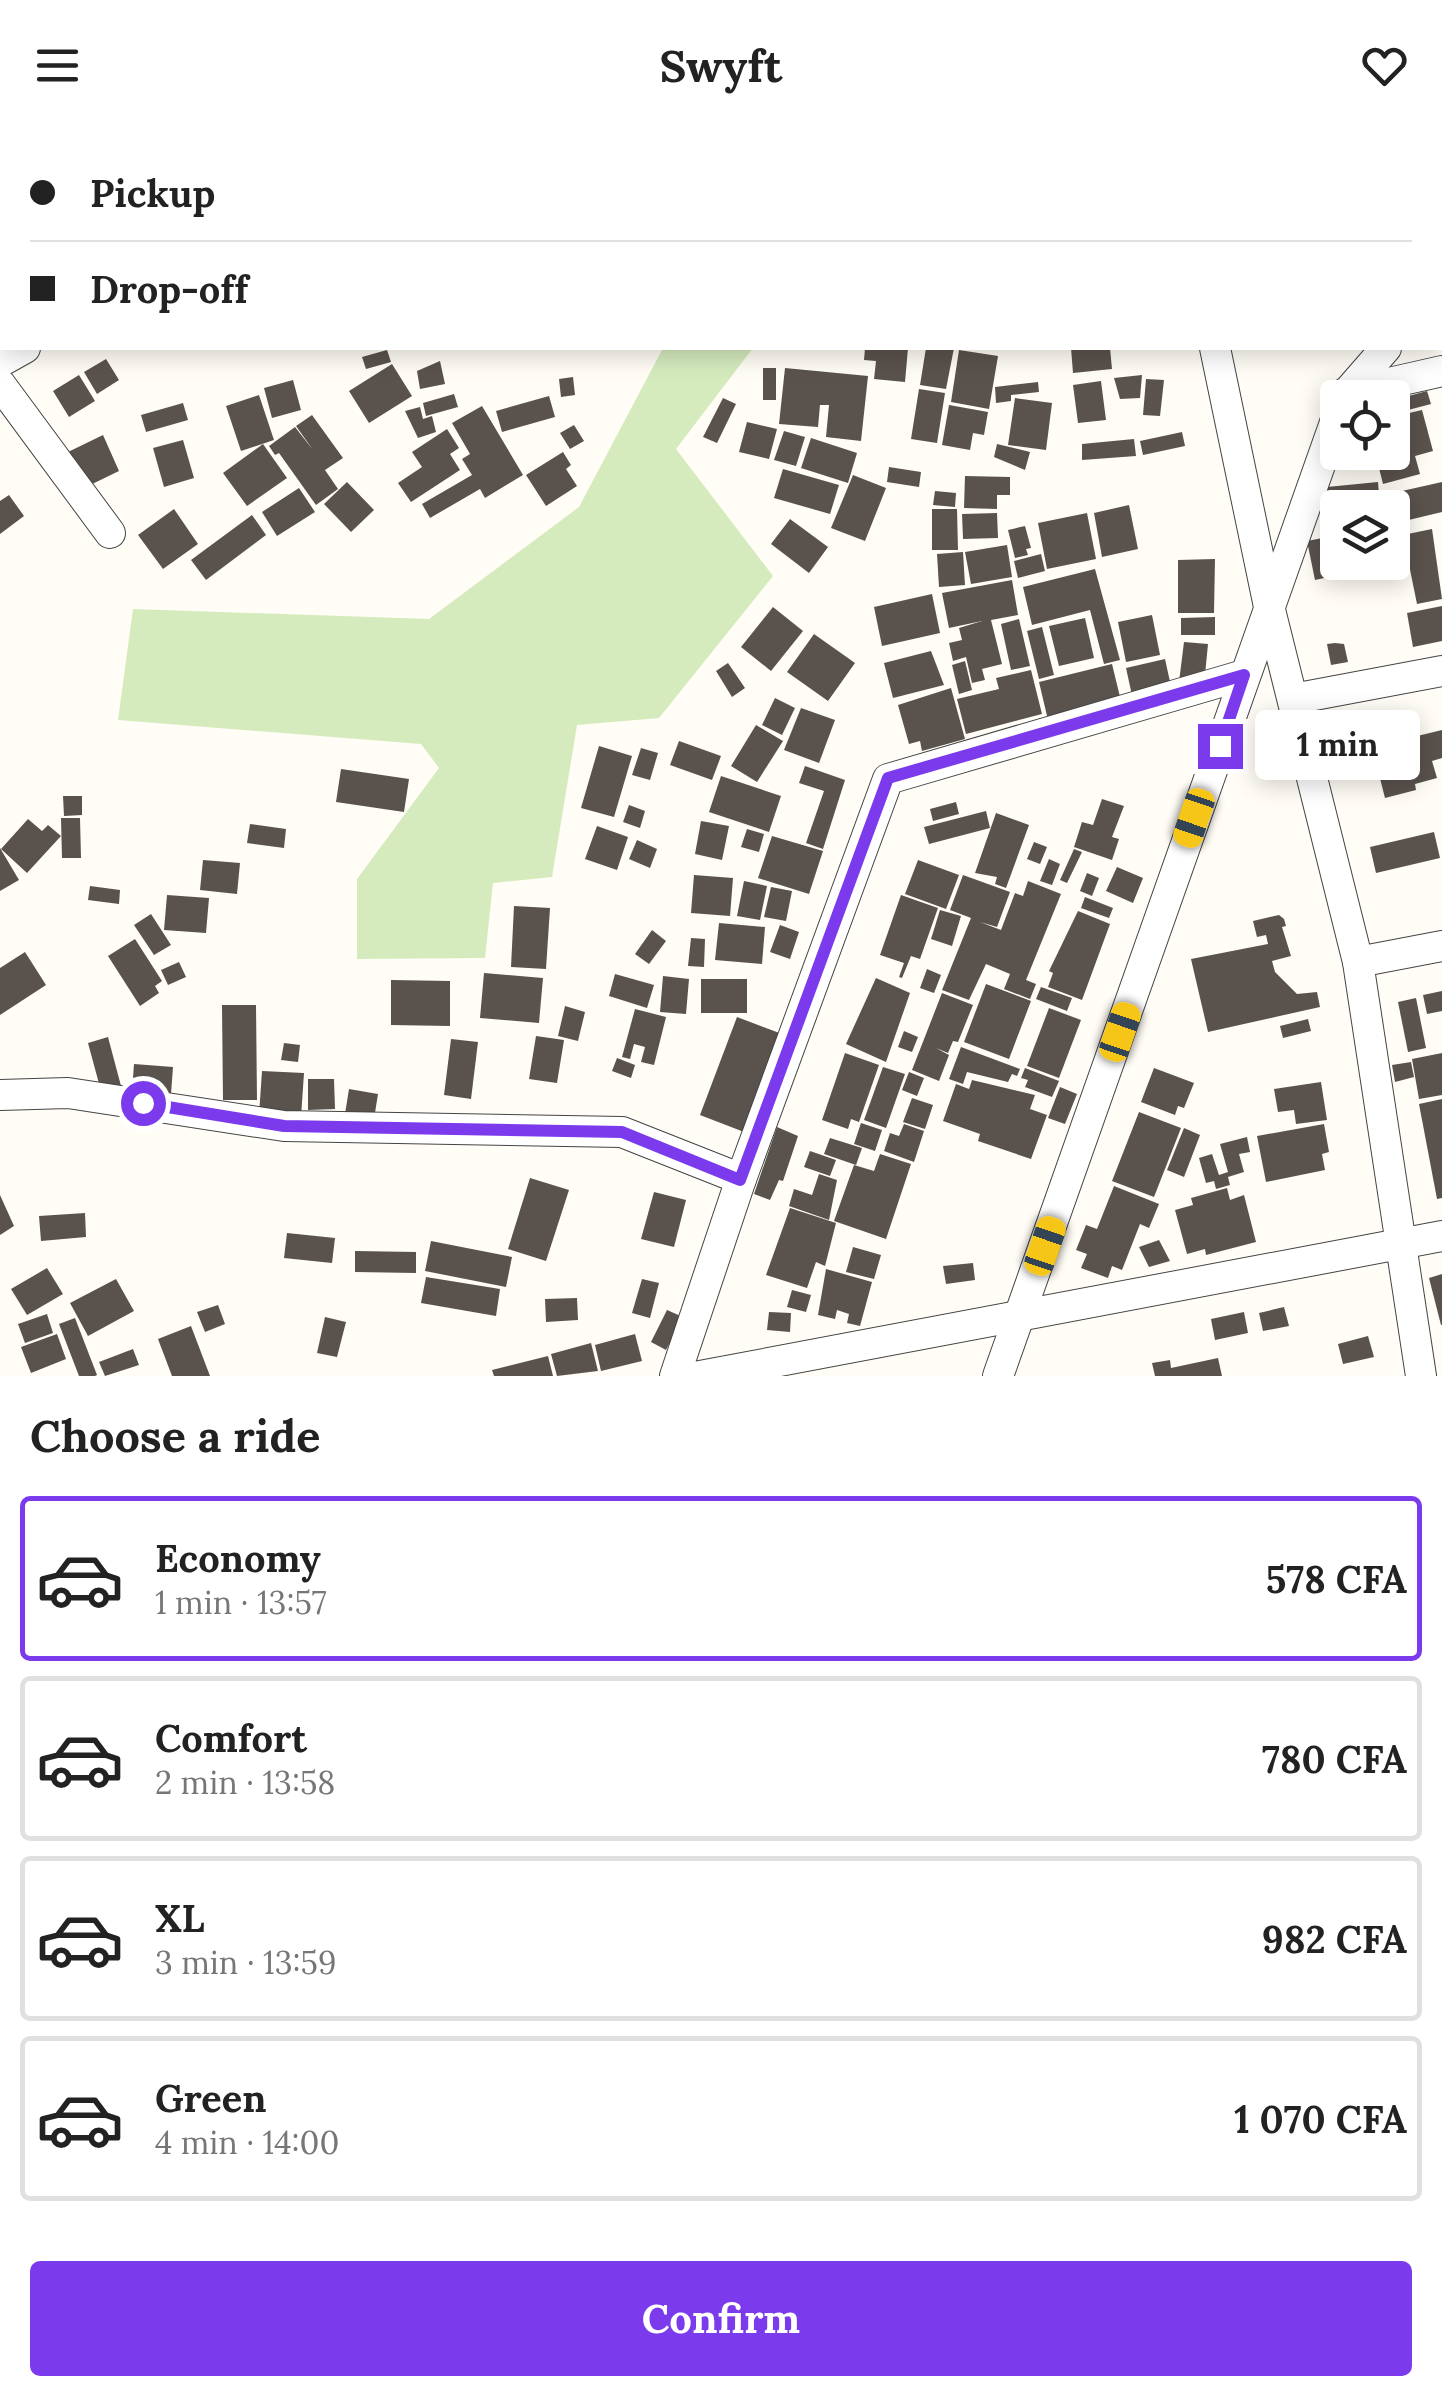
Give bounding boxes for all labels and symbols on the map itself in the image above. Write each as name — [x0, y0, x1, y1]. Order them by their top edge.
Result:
callout: 1 min — [1255, 711, 1420, 781]
route end — [1198, 724, 1243, 769]
car — [1170, 785, 1218, 851]
car — [1096, 999, 1144, 1065]
route start — [121, 1081, 166, 1126]
car — [1021, 1213, 1069, 1279]

